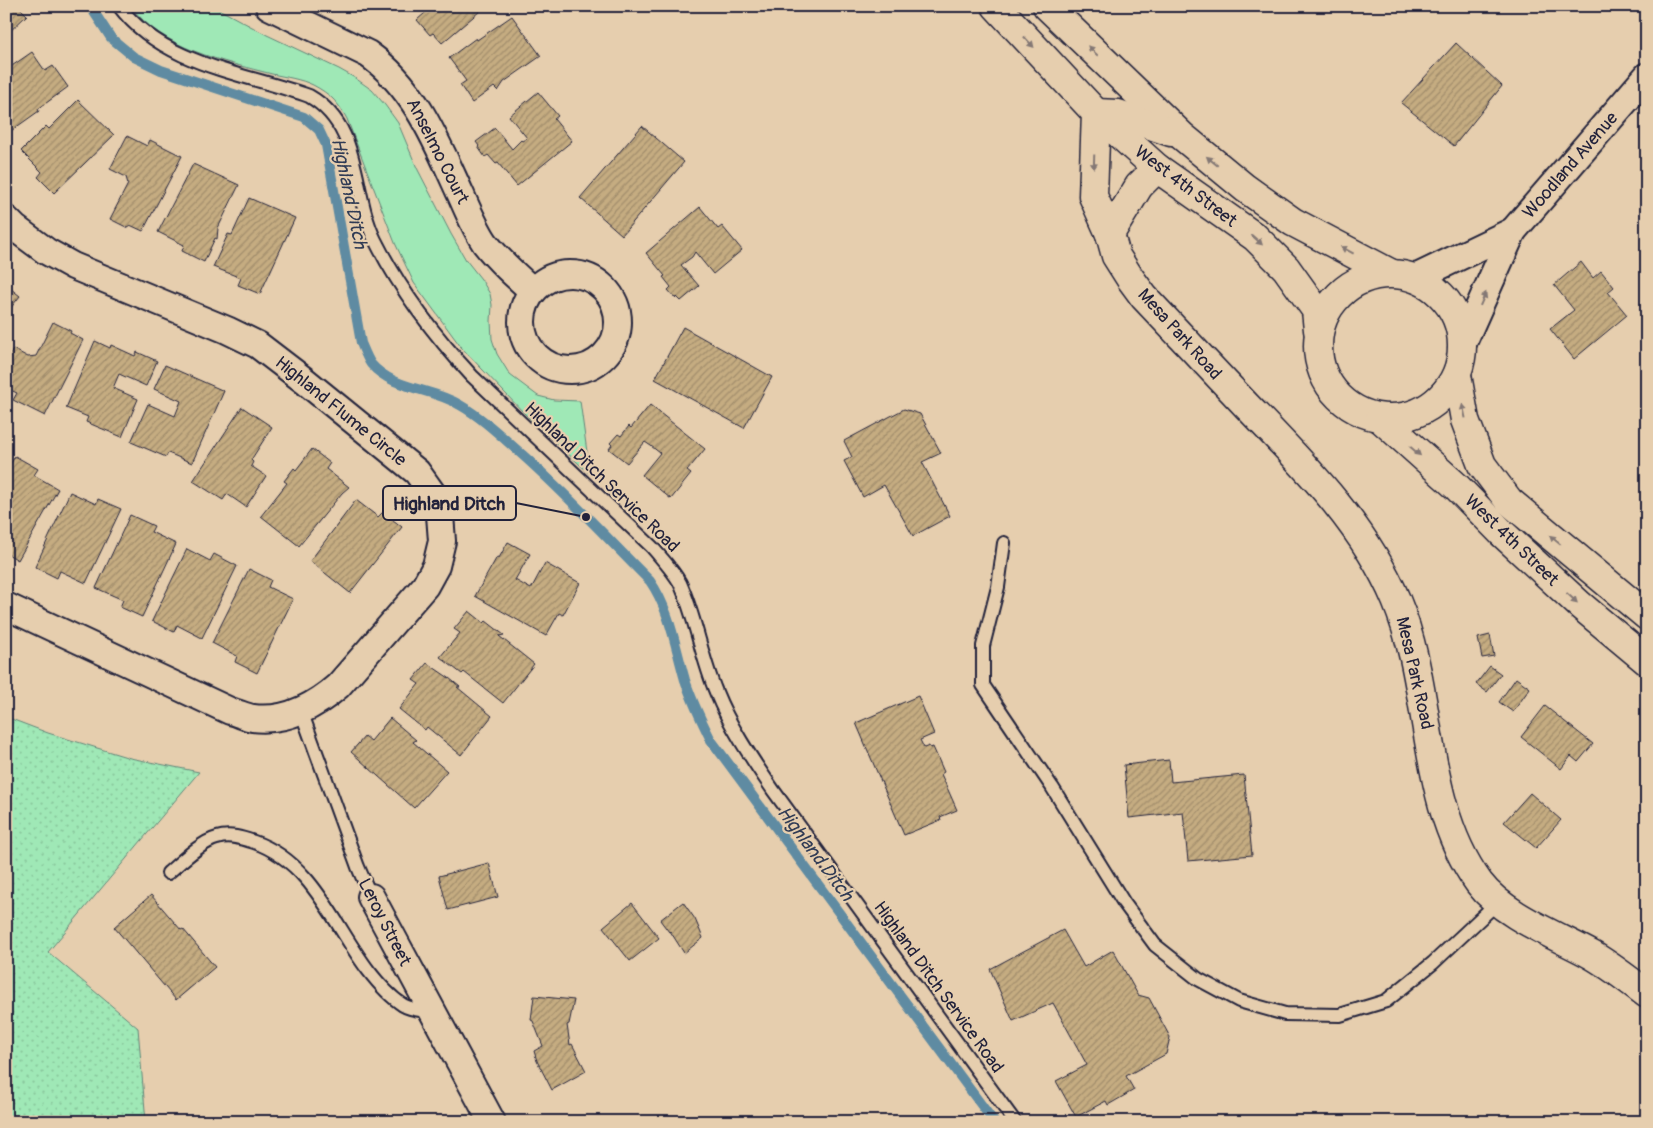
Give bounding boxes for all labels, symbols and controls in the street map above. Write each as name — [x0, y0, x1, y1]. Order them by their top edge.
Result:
one-way arrow — [1023, 36, 1035, 48]
one-way arrow — [1087, 45, 1099, 57]
street label: Anselmo Court — [401, 94, 474, 209]
street label: Woodland Avenue — [1518, 107, 1623, 223]
water label: Highland Ditch — [326, 136, 373, 252]
street label: West 4th Street — [1130, 140, 1242, 233]
one-way arrow — [1090, 154, 1098, 170]
one-way arrow — [1206, 156, 1218, 167]
one-way arrow — [1250, 234, 1262, 246]
one-way arrow — [1340, 246, 1355, 254]
street label: Mesa Park Road — [1133, 284, 1227, 385]
one-way arrow — [1479, 292, 1487, 306]
street label: Highland Flume Circle — [270, 351, 411, 472]
street label: Highland Ditch Service Road — [519, 397, 684, 557]
one-way arrow — [1459, 403, 1467, 419]
one-way arrow — [1409, 445, 1421, 457]
callout: Highland Ditch — [383, 486, 516, 520]
street label: West 4th Street — [1460, 490, 1564, 592]
text: Highland Ditch — [393, 492, 505, 516]
one-way arrow — [1549, 534, 1562, 545]
one-way arrow — [1566, 592, 1579, 603]
street label: Mesa Park Road — [1390, 615, 1439, 732]
water label: Highland Ditch — [772, 801, 859, 907]
street label: Leroy Street — [353, 875, 417, 971]
street label: Highland Ditch Service Road — [869, 897, 1009, 1078]

